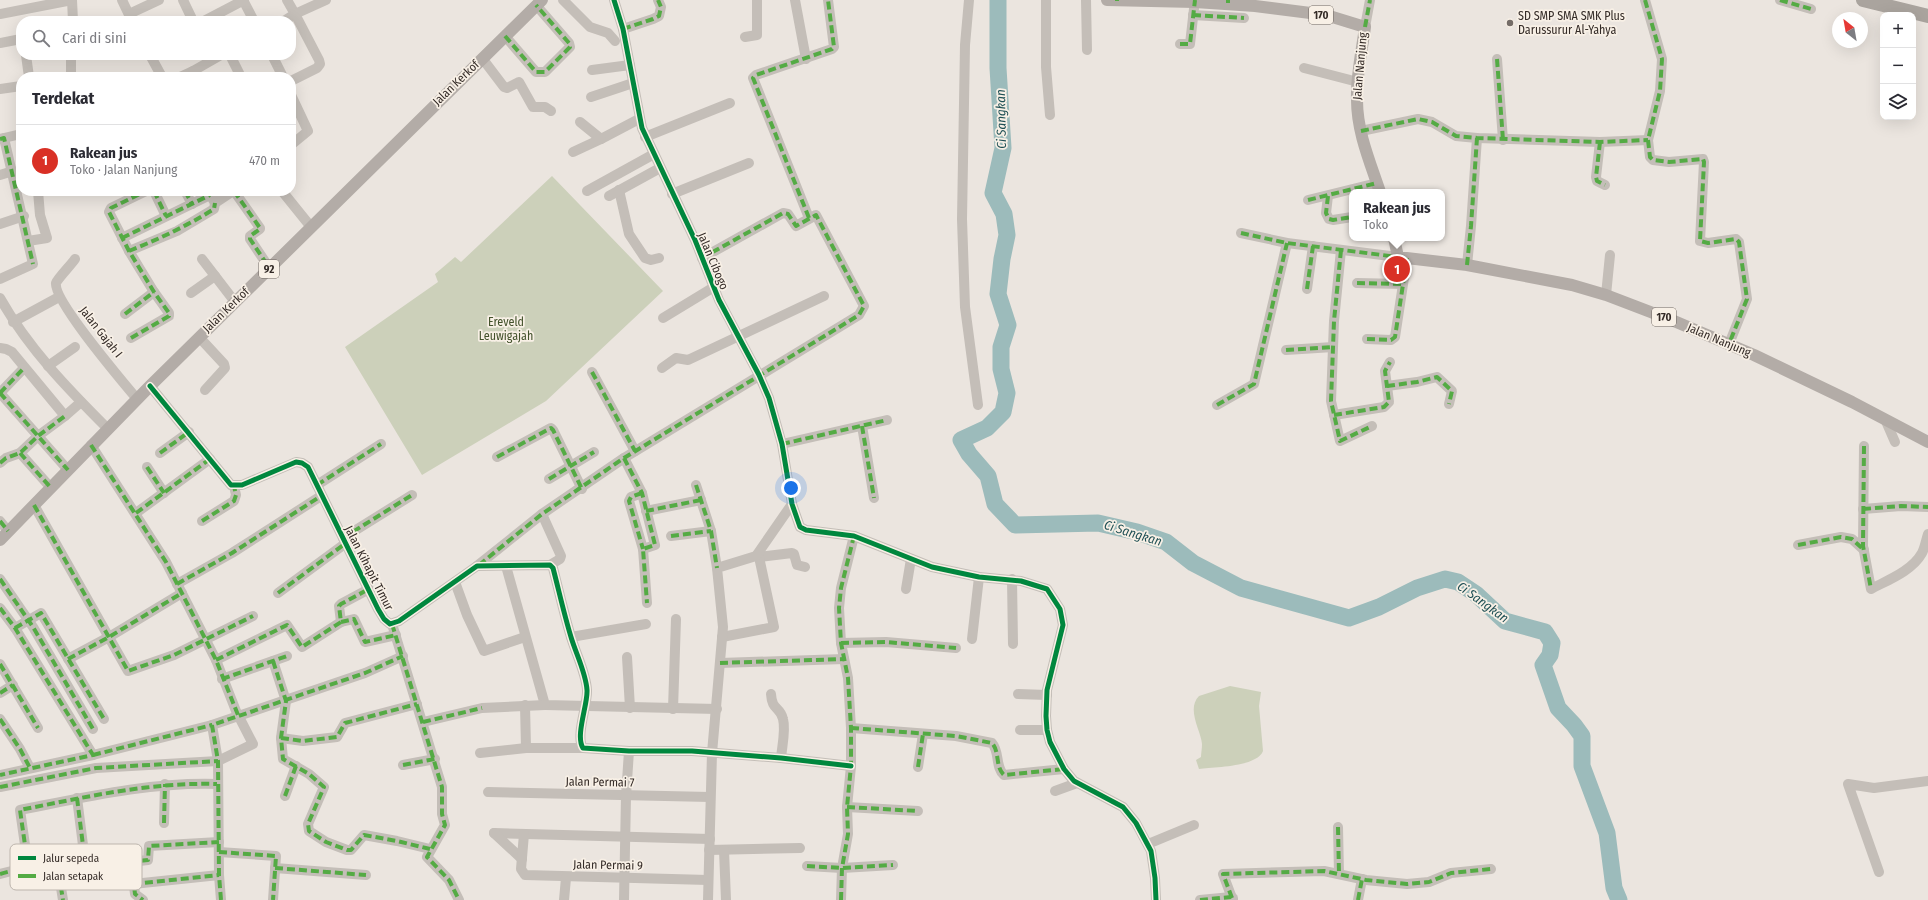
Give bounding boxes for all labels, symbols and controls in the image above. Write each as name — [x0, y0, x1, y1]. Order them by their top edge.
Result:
road number: 170 — [1309, 6, 1333, 24]
place label: SD SMP SMA SMK Plus Darussurur Al-Yahya — [1518, 9, 1625, 37]
north arrow — [1832, 12, 1868, 48]
map controls — [1880, 12, 1916, 120]
button: + — [1880, 12, 1916, 48]
search box — [16, 16, 296, 60]
marker: SD SMP SMA SMK Plus Darussurur Al-Yahya — [1505, 18, 1515, 28]
icon: search — [30, 27, 52, 49]
text: Cari di sini — [62, 29, 127, 47]
street label: Jalan Nanjung — [1350, 31, 1370, 100]
button: − — [1880, 48, 1916, 84]
street label: Jalan Kerkof — [430, 57, 483, 109]
button: layers — [1880, 84, 1916, 120]
text: Terdekat — [32, 88, 94, 109]
water label: Ci Sangkan — [993, 89, 1009, 149]
text: Rakean jus — [70, 144, 137, 162]
text: 1 — [42, 153, 48, 168]
text: 470 m — [249, 153, 280, 168]
text: Toko · Jalan Nanjung — [70, 162, 177, 177]
popup — [1349, 189, 1445, 241]
text: Rakean jus — [1363, 199, 1431, 217]
text: Toko — [1363, 217, 1388, 232]
street label: Jalan Cibogo — [695, 230, 731, 292]
pin: 1 — [1384, 254, 1410, 284]
road number: 92 — [259, 260, 279, 278]
street label: Jalan Kerkof — [200, 284, 253, 336]
street label: Jalan Gajah I — [77, 304, 125, 360]
road number: 170 — [1652, 308, 1676, 326]
park label: Ereveld Leuwigajah — [479, 315, 533, 343]
street label: Jalan Nanjung — [1685, 320, 1753, 360]
your location — [781, 478, 801, 498]
water label: Ci Sangkan — [1102, 517, 1164, 549]
street label: Jalan Kihapit Timur — [342, 523, 397, 613]
water label: Ci Sangkan — [1455, 578, 1512, 626]
street label: Jalan Permai 7 — [565, 774, 635, 790]
legend — [10, 844, 142, 890]
text: Jalur sepeda — [43, 852, 99, 865]
street label: Jalan Permai 9 — [573, 857, 643, 873]
text: Jalan setapak — [43, 870, 104, 883]

